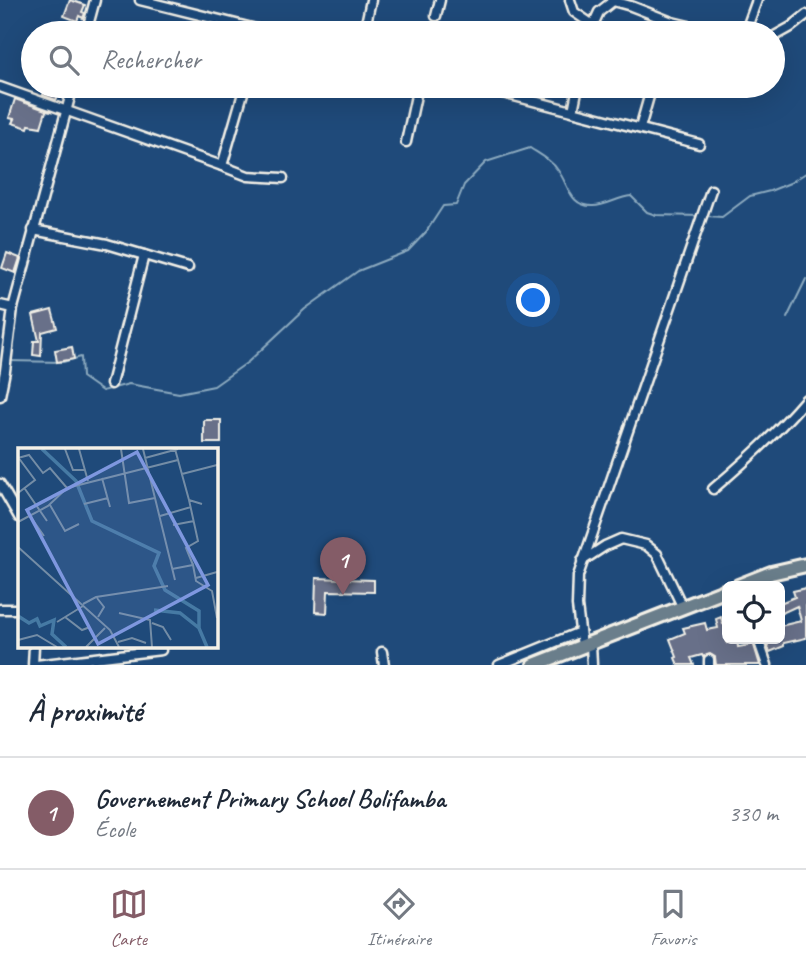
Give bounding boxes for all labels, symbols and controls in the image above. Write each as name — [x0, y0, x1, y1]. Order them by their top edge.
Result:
search box — [21, 21, 785, 98]
icon: search — [45, 41, 83, 79]
text: Rechercher — [101, 43, 201, 76]
your location — [516, 283, 550, 317]
inset map — [18, 448, 217, 648]
pin: 1 — [320, 537, 366, 595]
map controls — [722, 581, 785, 644]
button: locate — [722, 581, 785, 644]
text: À proximité — [28, 692, 142, 730]
text: Governement Primary School Bolifamba — [95, 782, 445, 815]
text: 1 — [46, 799, 56, 828]
text: 330 m — [729, 799, 778, 828]
text: École — [95, 815, 135, 844]
tab: Carte — [110, 885, 148, 951]
tab: Itinéraire — [367, 885, 431, 951]
tab: Favoris — [650, 885, 696, 951]

